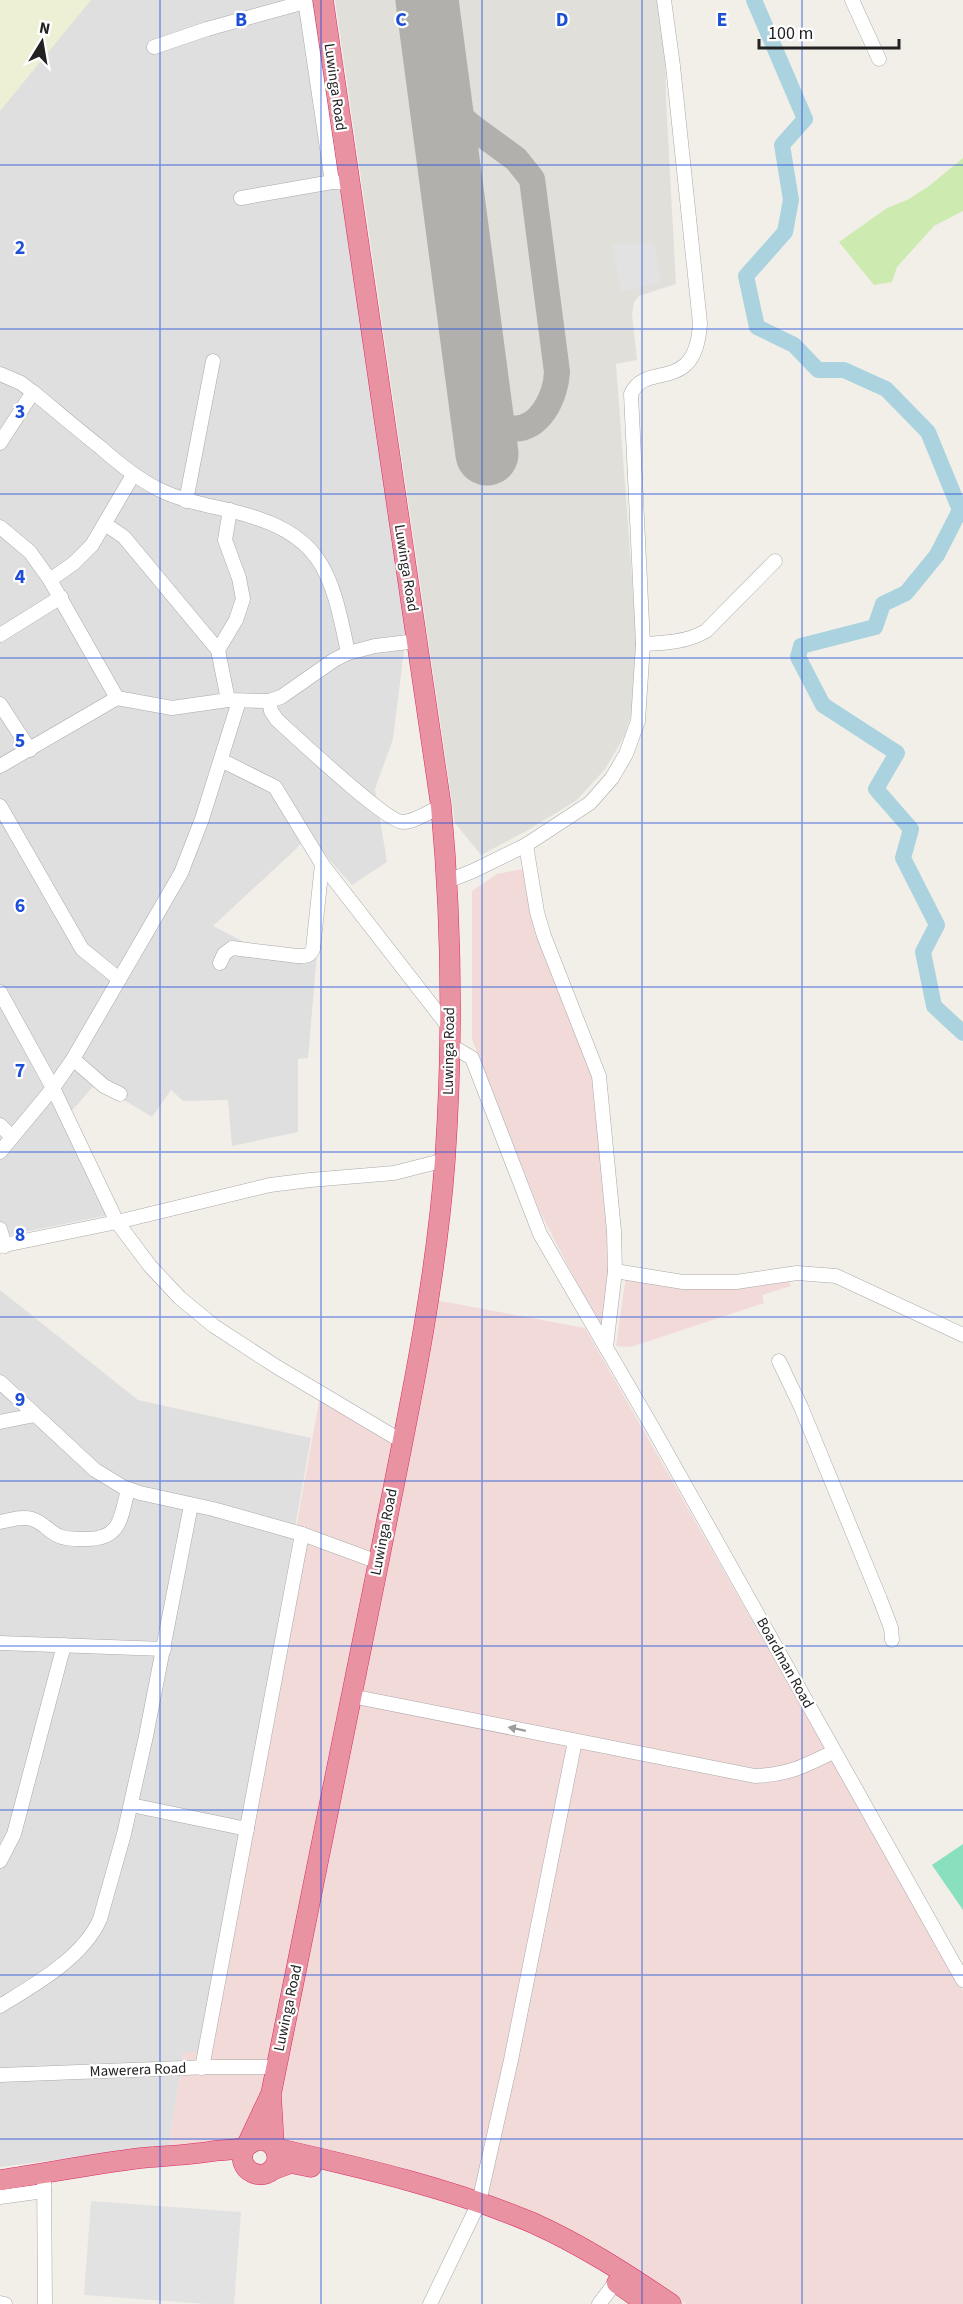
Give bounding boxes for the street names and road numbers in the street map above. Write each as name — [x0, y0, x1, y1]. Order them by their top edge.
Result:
street label: Luwinga Road — [318, 42, 352, 132]
street label: Luwinga Road — [389, 523, 423, 613]
street label: Luwinga Road — [438, 1007, 460, 1095]
street label: Luwinga Road — [365, 1487, 403, 1577]
street label: Boardman Road — [751, 1614, 819, 1712]
street label: Luwinga Road — [269, 1963, 307, 2053]
street label: Mawerera Road — [89, 2058, 187, 2082]

